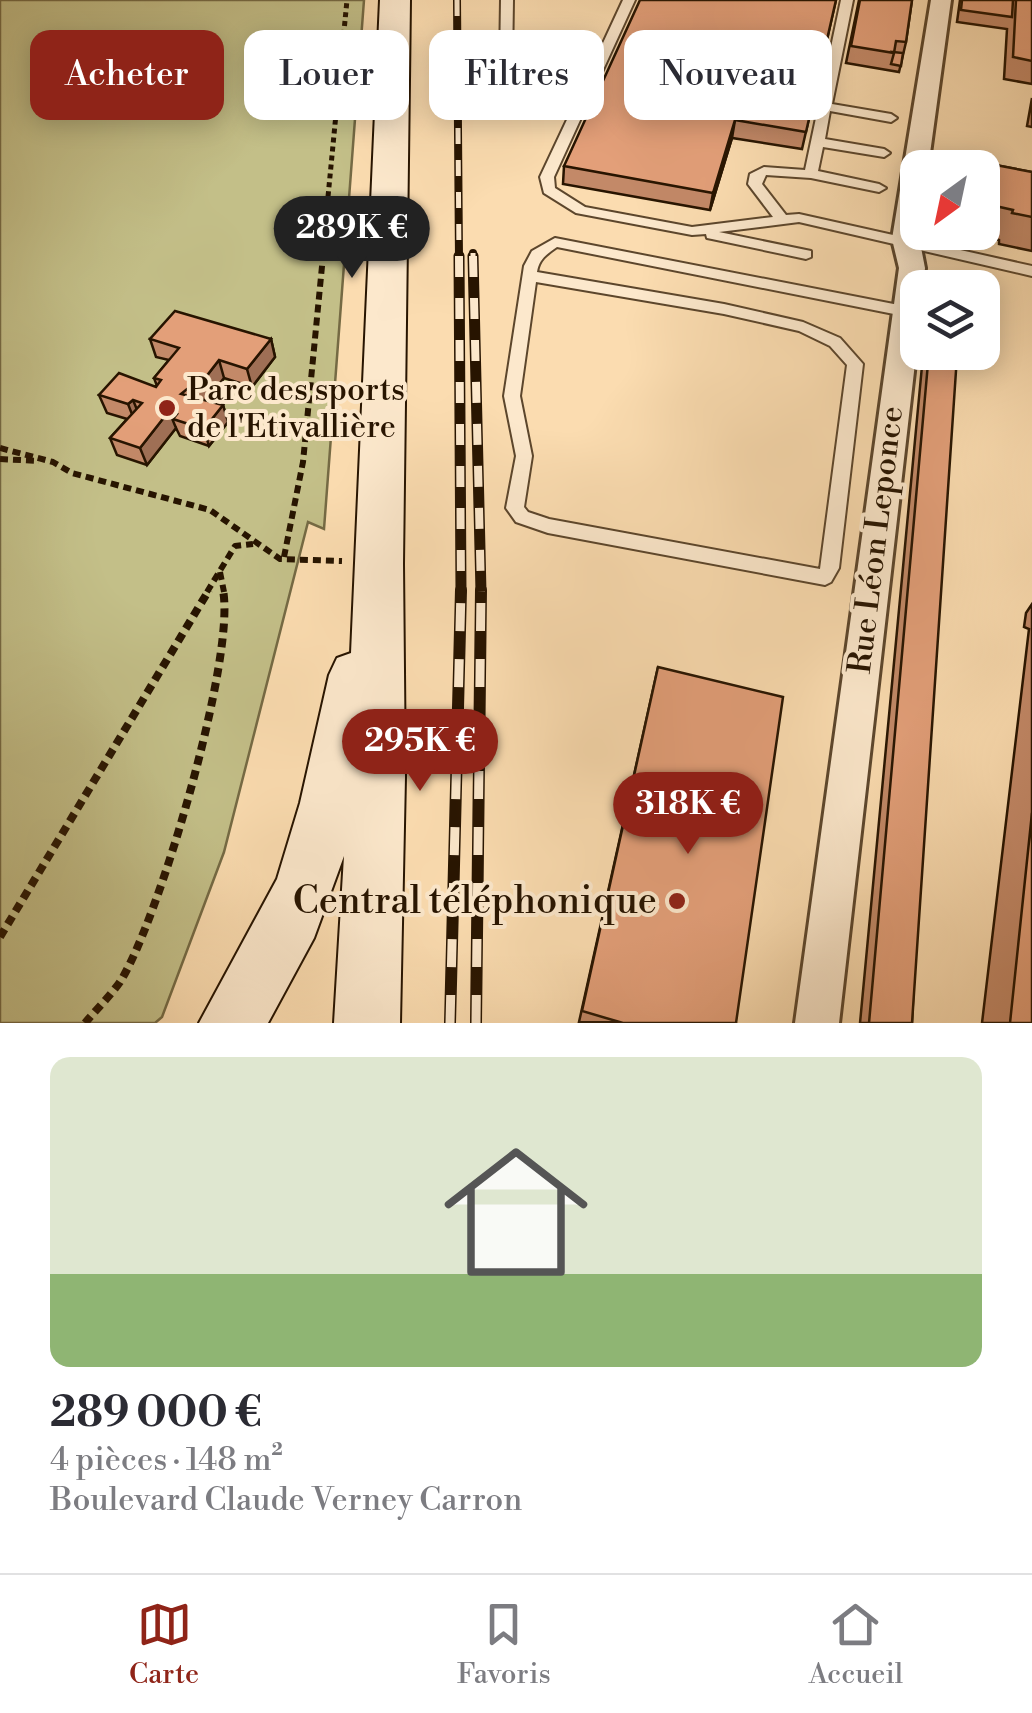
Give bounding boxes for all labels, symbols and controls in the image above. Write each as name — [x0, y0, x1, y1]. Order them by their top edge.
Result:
chip: Acheter — [30, 30, 224, 120]
chip: Louer — [244, 30, 409, 120]
chip: Filtres — [429, 30, 604, 120]
chip: Nouveau — [624, 30, 832, 120]
north arrow — [900, 150, 1000, 250]
map controls — [900, 150, 1000, 370]
pin: 289K € — [271, 196, 433, 281]
text: 289K € — [296, 208, 408, 248]
button: layers — [900, 270, 1000, 370]
place label: Parc des sports de l'Etivallière — [187, 370, 405, 447]
marker: Parc des sports de l'Etivallière — [156, 397, 178, 419]
street label: Rue Léon Leponce — [840, 404, 912, 676]
pin: 295K € — [339, 709, 501, 794]
text: 295K € — [364, 721, 476, 761]
pin: 318K € — [607, 772, 769, 857]
text: 318K € — [635, 784, 741, 824]
place label: Central téléphonique — [293, 878, 657, 925]
marker: Central téléphonique — [666, 890, 688, 912]
icon: home — [426, 1122, 606, 1302]
text: 289 000 € — [50, 1387, 262, 1440]
text: 4 pièces · 148 m² — [50, 1440, 283, 1480]
text: Boulevard Claude Verney Carron — [50, 1480, 522, 1520]
tab: Carte — [129, 1597, 199, 1692]
tab: Favoris — [457, 1597, 551, 1692]
tab: Accueil — [809, 1597, 903, 1692]

